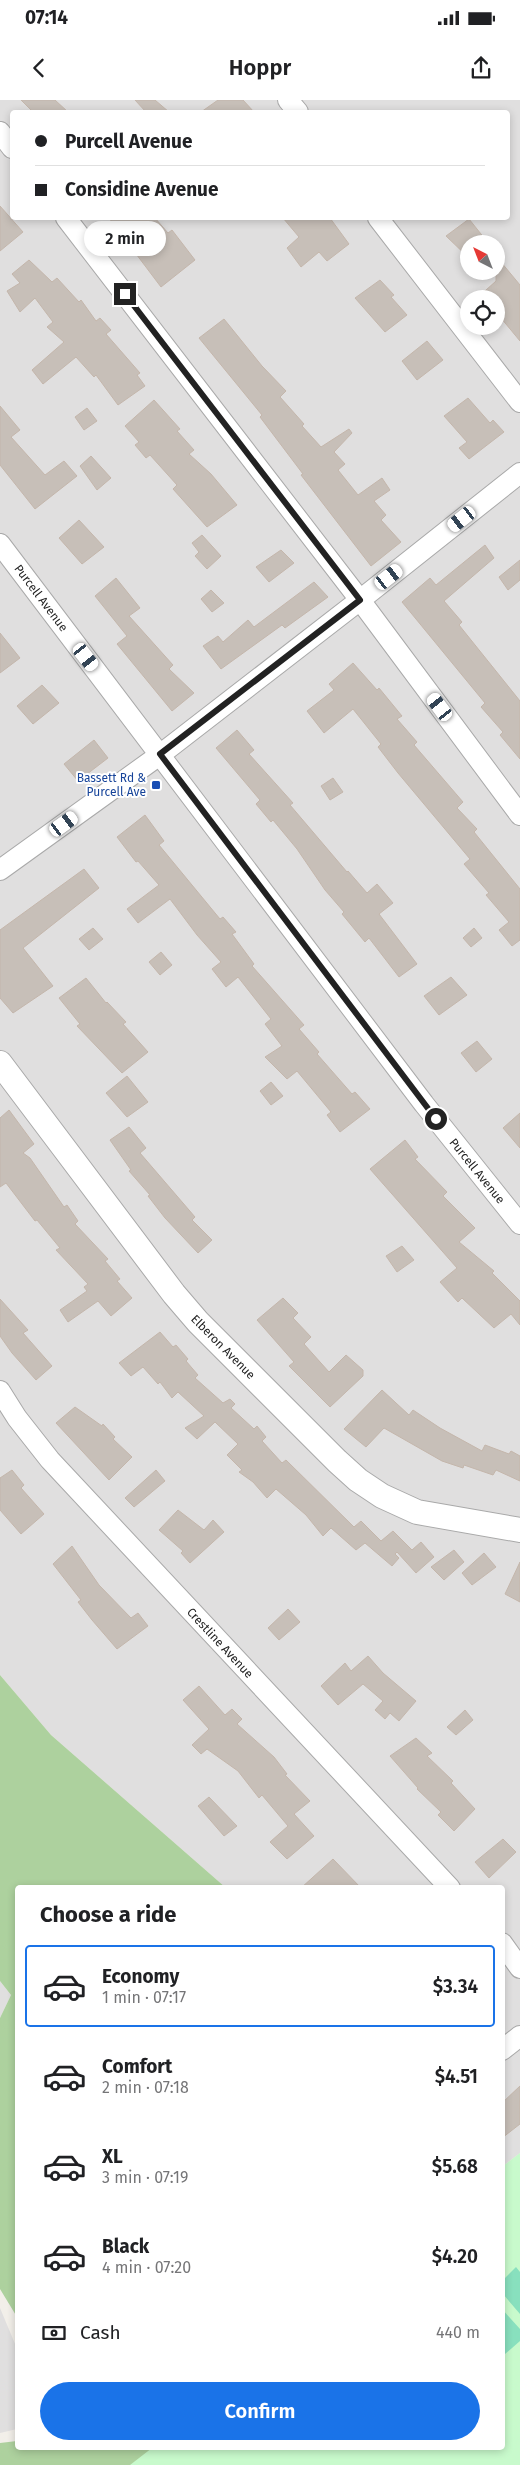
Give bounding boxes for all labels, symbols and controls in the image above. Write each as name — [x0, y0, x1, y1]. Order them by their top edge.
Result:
text: 07:14 — [25, 6, 68, 29]
icon: back — [25, 54, 53, 82]
text: Hoppr — [229, 54, 291, 81]
icon: share — [467, 54, 495, 82]
text: Purcell Avenue — [65, 130, 192, 153]
text: Considine Avenue — [65, 178, 218, 201]
callout: 2 min — [84, 221, 166, 256]
text: 2 min — [105, 229, 145, 248]
north arrow — [460, 235, 505, 280]
map controls — [460, 235, 505, 335]
route end — [114, 283, 136, 305]
button: locate — [460, 290, 505, 335]
car — [445, 504, 478, 534]
street label: Purcell Avenue — [11, 562, 71, 634]
car — [372, 562, 405, 592]
car — [70, 641, 101, 673]
car — [424, 691, 455, 723]
place label: Bassett Rd & Purcell Ave — [77, 771, 146, 799]
marker: Bassett Rd & Purcell Ave — [150, 779, 162, 791]
car — [47, 809, 80, 839]
route start — [425, 1108, 447, 1130]
street label: Purcell Avenue — [446, 1136, 508, 1206]
street label: Elberon Avenue — [188, 1312, 258, 1382]
street label: Crestline Avenue — [184, 1605, 256, 1681]
text: Choose a ride — [40, 1901, 176, 1928]
icon: car — [42, 1964, 87, 2009]
text: Economy — [102, 1965, 179, 1988]
text: $3.34 — [433, 1975, 478, 1998]
text: 1 min · 07:17 — [102, 1988, 186, 2007]
icon: car — [42, 2054, 87, 2099]
text: Comfort — [102, 2055, 172, 2078]
text: $4.51 — [435, 2065, 478, 2088]
text: 2 min · 07:18 — [102, 2078, 189, 2097]
icon: car — [42, 2144, 87, 2189]
text: XL — [102, 2145, 123, 2168]
text: $5.68 — [432, 2155, 478, 2178]
text: 3 min · 07:19 — [102, 2168, 188, 2187]
icon: car — [42, 2234, 87, 2279]
text: Black — [102, 2235, 149, 2258]
text: $4.20 — [432, 2245, 478, 2268]
text: 4 min · 07:20 — [102, 2258, 191, 2277]
icon: cash — [40, 2319, 68, 2347]
text: Cash — [80, 2321, 121, 2344]
text: 440 m — [436, 2323, 480, 2342]
button: Confirm — [40, 2382, 480, 2440]

